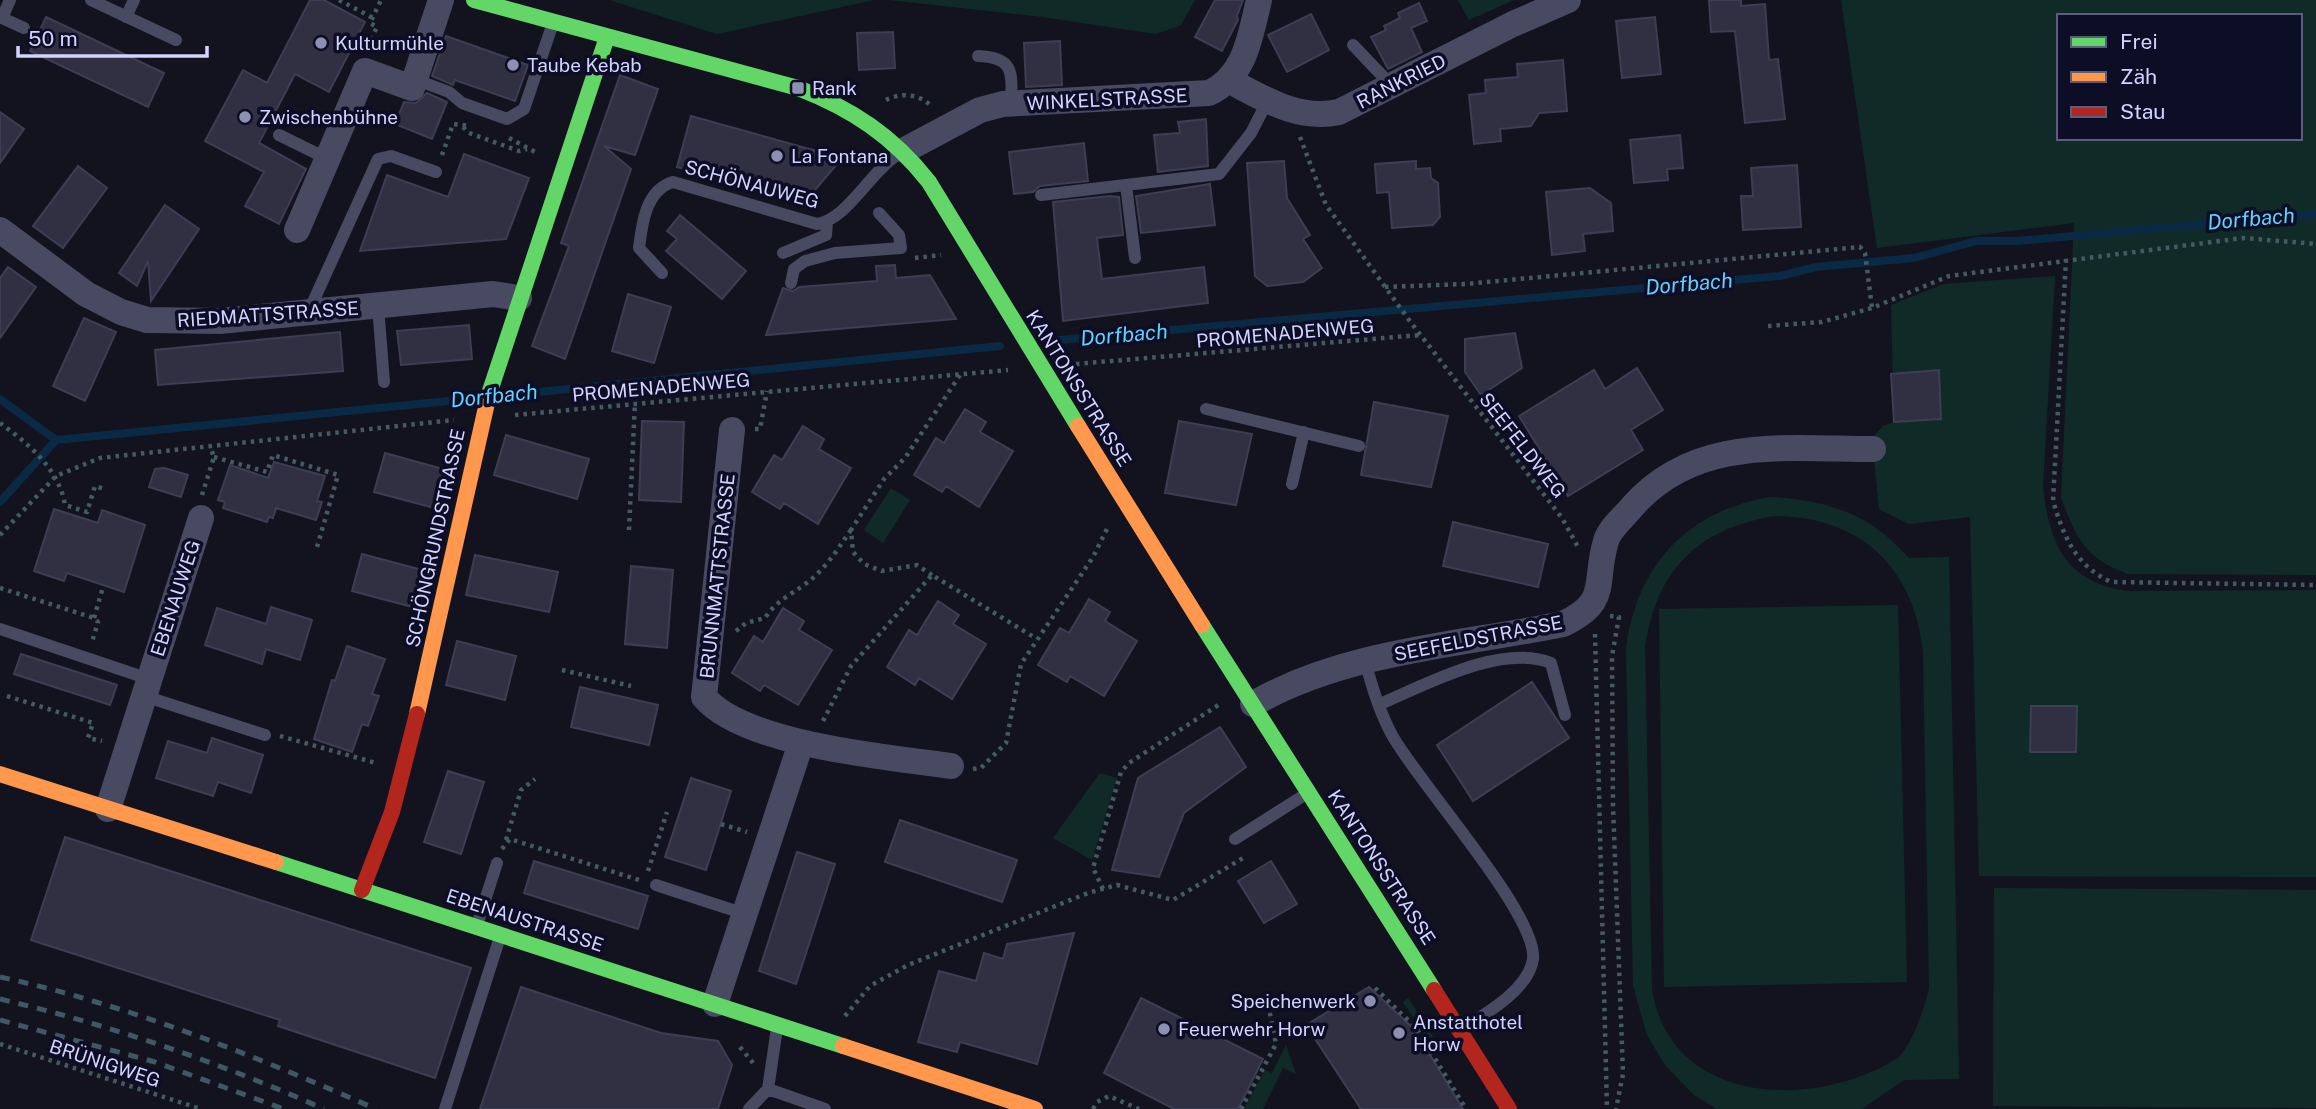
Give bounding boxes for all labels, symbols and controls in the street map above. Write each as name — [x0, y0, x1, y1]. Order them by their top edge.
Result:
scale bar — [18, 14, 206, 58]
legend — [2057, 14, 2302, 140]
text: 50 m — [28, 26, 78, 51]
text: Frei — [2120, 29, 2158, 54]
place label: Kulturmühle — [335, 32, 444, 54]
marker: Kulturmühle — [313, 35, 329, 51]
street label: RANKRIED — [1353, 49, 1449, 113]
place label: Taube Kebab — [527, 54, 642, 76]
marker: Taube Kebab — [505, 57, 521, 73]
text: Zäh — [2120, 64, 2157, 89]
place label: Rank — [812, 77, 857, 99]
marker: Rank — [790, 80, 806, 96]
street label: WINKELSTRASSE — [1026, 84, 1188, 114]
text: Stau — [2120, 99, 2166, 124]
place label: Zwischenbühne — [259, 106, 398, 128]
marker: Zwischenbühne — [237, 109, 253, 125]
place label: La Fontana — [791, 145, 888, 167]
marker: La Fontana — [769, 148, 785, 164]
street label: SCHÖNAUWEG — [682, 155, 822, 213]
water label: Dorfbach — [2206, 202, 2296, 235]
water label: Dorfbach — [1644, 267, 1734, 300]
street label: RIEDMATTSTRASSE — [176, 297, 360, 331]
street label: KANTONSSTRASSE — [1022, 306, 1136, 470]
street label: PROMENADENWEG — [1195, 314, 1375, 352]
water label: Dorfbach — [1079, 318, 1169, 351]
street label: PROMENADENWEG — [571, 368, 751, 406]
water label: Dorfbach — [449, 378, 539, 413]
street label: SEEFELDWEG — [1475, 388, 1571, 502]
street label: SCHÖNGRUNDSTRASSE — [401, 427, 469, 649]
street label: BRUNNMATTSTRASSE — [695, 472, 739, 680]
street label: EBENAUWEG — [146, 537, 204, 659]
street label: SEEFELDSTRASSE — [1392, 611, 1564, 665]
street label: KANTONSSTRASSE — [1324, 785, 1440, 949]
street label: EBENAUSTRASSE — [443, 884, 607, 956]
place label: Speichenwerk — [1230, 990, 1356, 1012]
marker: Speichenwerk — [1362, 993, 1378, 1009]
place label: Anstatthotel Horw — [1413, 1011, 1523, 1055]
place label: Feuerwehr Horw — [1178, 1018, 1325, 1040]
marker: Feuerwehr Horw — [1156, 1021, 1172, 1037]
marker: Anstatthotel Horw — [1391, 1025, 1407, 1041]
street label: BRÜNIGWEG — [47, 1035, 163, 1091]

